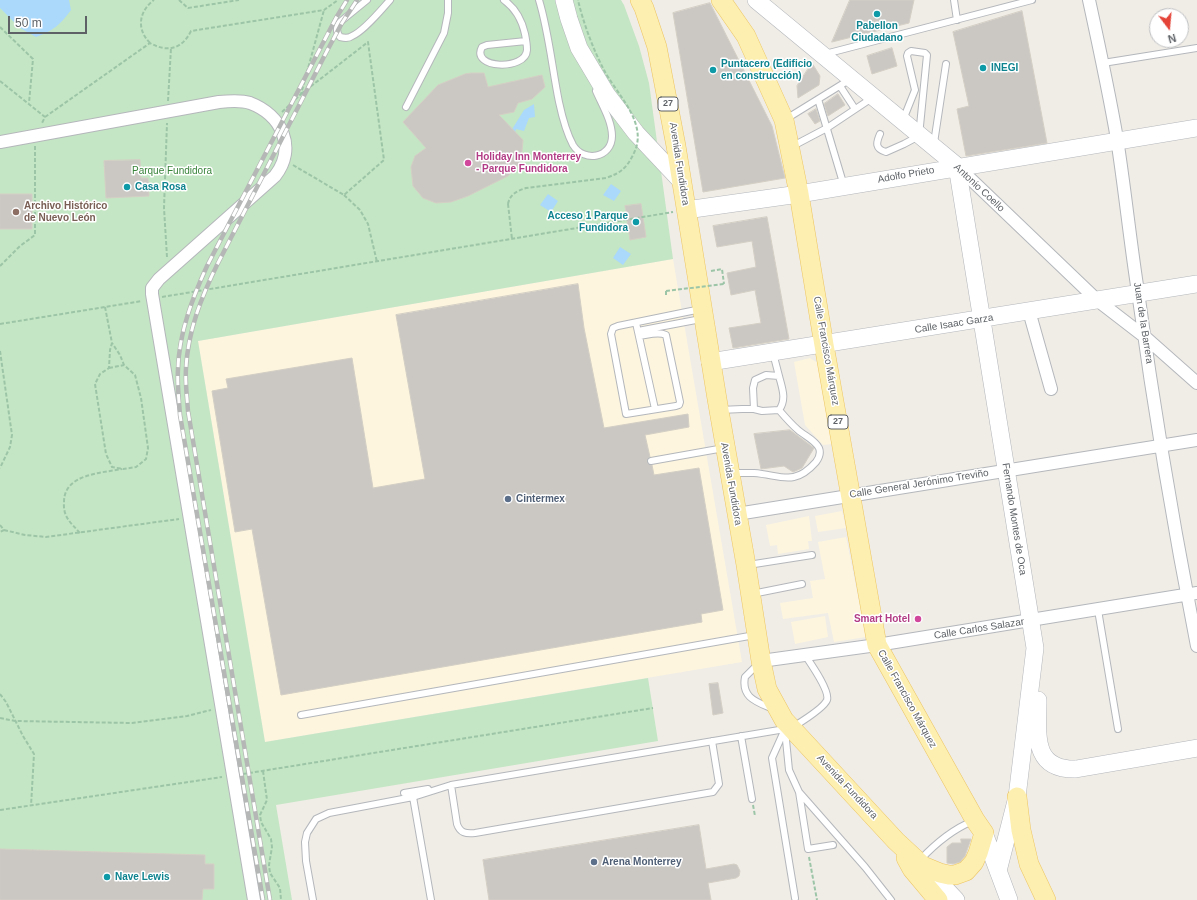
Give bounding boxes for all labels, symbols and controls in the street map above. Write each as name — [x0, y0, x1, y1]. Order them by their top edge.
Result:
scale bar — [10, 8, 89, 34]
north arrow — [1149, 8, 1189, 48]
marker: Pabellon Ciudadano — [872, 9, 882, 19]
text: 50 m — [15, 16, 42, 30]
place label: Pabellon Ciudadano — [851, 20, 903, 44]
text: N — [1167, 32, 1178, 45]
place label: Puntacero (Edificio en construcción) — [721, 58, 812, 82]
place label: INEGI — [991, 62, 1018, 74]
marker: INEGI — [978, 63, 988, 73]
marker: Puntacero (Edificio en construcción) — [708, 65, 718, 75]
road number: 27 — [658, 97, 678, 111]
street label: Avenida Fundidora — [667, 122, 691, 206]
place label: Holiday Inn Monterrey - Parque Fundidora — [476, 151, 581, 174]
marker: Holiday Inn Monterrey - Parque Fundidora — [463, 158, 473, 168]
street label: Antonio Coello — [951, 161, 1007, 215]
street label: Adolfo Prieto — [877, 164, 935, 186]
park label: Parque Fundidora — [132, 165, 212, 177]
place label: Casa Rosa — [135, 181, 186, 193]
marker: Casa Rosa — [122, 182, 132, 192]
place label: Archivo Histórico de Nuevo León — [24, 200, 107, 224]
marker: Archivo Histórico de Nuevo León — [11, 207, 21, 217]
place label: Acceso 1 Parque Fundidora — [547, 210, 628, 234]
marker: Acceso 1 Parque Fundidora — [631, 217, 641, 227]
street label: Juan de la Barrera — [1131, 281, 1155, 365]
street label: Calle Francisco Márquez — [810, 296, 842, 406]
street label: Calle Isaac Garza — [914, 312, 994, 336]
road number: 27 — [828, 415, 848, 429]
street label: Avenida Fundidora — [718, 442, 744, 526]
street label: Fernando Montes de Oca — [999, 462, 1029, 576]
street label: Calle General Jerónimo Treviño — [849, 467, 989, 501]
place label: Cintermex — [516, 493, 565, 505]
marker: Cintermex — [503, 494, 513, 504]
place label: Smart Hotel — [854, 613, 910, 625]
marker: Smart Hotel — [913, 614, 923, 624]
street label: Calle Carlos Salazar — [933, 616, 1025, 642]
street label: Calle Francisco Márquez — [875, 648, 939, 750]
street label: Avenida Fundidora — [814, 752, 880, 822]
place label: Arena Monterrey — [602, 856, 681, 868]
marker: Arena Monterrey — [589, 857, 599, 867]
place label: Nave Lewis — [115, 871, 169, 883]
marker: Nave Lewis — [102, 872, 112, 882]

